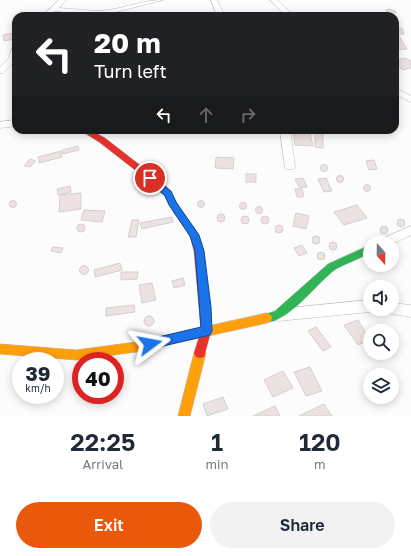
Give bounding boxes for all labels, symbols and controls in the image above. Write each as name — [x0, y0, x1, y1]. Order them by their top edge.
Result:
text: 20 m — [94, 26, 161, 59]
icon: left — [28, 28, 80, 80]
text: Turn left — [94, 60, 167, 82]
icon: left — [153, 104, 175, 126]
icon: ahead — [195, 104, 217, 126]
icon: right — [237, 104, 259, 126]
pin — [133, 161, 167, 195]
icon: arrive — [139, 167, 161, 189]
north arrow — [363, 236, 399, 272]
map controls — [363, 236, 399, 404]
button: sound — [363, 280, 399, 316]
position arrow — [129, 323, 171, 365]
button: search — [363, 324, 399, 360]
speed limit sign: 40 — [72, 352, 124, 404]
text: 39 — [26, 361, 50, 385]
button: layers — [363, 368, 399, 404]
text: km/h — [25, 382, 51, 394]
text: 22:25 — [70, 427, 135, 456]
text: 1 — [211, 427, 223, 456]
text: 120 — [299, 427, 341, 456]
text: Arrival — [82, 456, 123, 472]
text: min — [206, 456, 229, 472]
text: m — [314, 456, 326, 472]
button: Exit — [16, 502, 202, 548]
button: Share — [210, 502, 395, 548]

